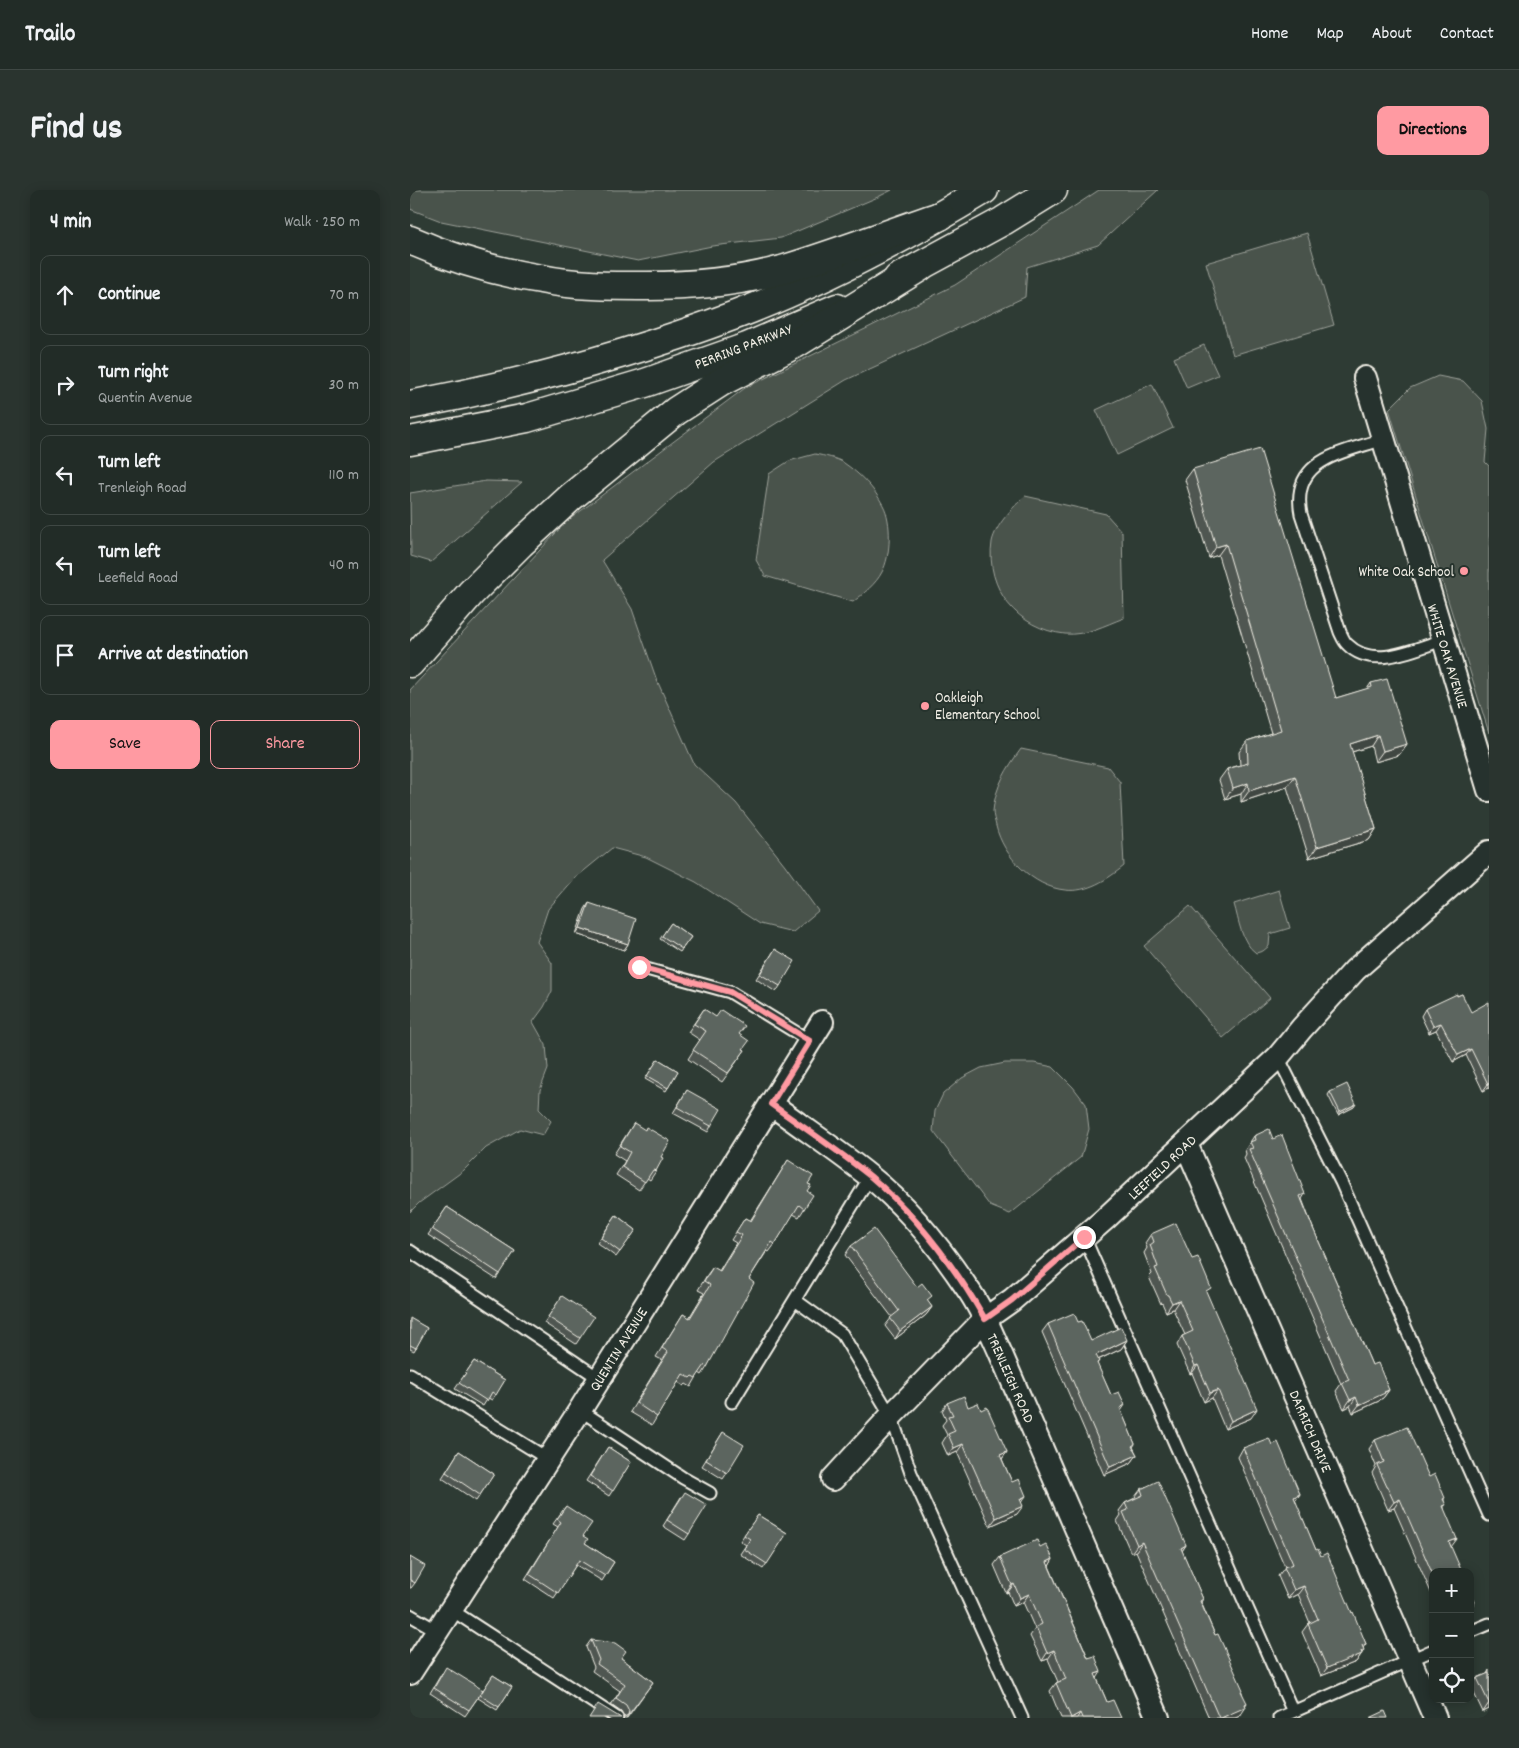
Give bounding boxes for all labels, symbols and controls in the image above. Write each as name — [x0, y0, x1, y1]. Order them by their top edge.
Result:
text: Trailo — [25, 18, 76, 52]
text: Home — [1251, 22, 1288, 47]
text: Map — [1316, 22, 1344, 47]
text: About — [1372, 22, 1412, 47]
text: Contact — [1440, 22, 1494, 47]
text: Find us — [30, 105, 122, 155]
button: Directions — [1377, 106, 1489, 155]
text: 4 min — [50, 208, 92, 238]
text: Walk · 250 m — [284, 211, 360, 234]
icon: ahead — [51, 281, 79, 309]
text: Continue — [98, 282, 160, 309]
text: 70 m — [329, 284, 359, 307]
street label: PERRING PARKWAY — [692, 319, 796, 377]
text: Turn right — [98, 360, 169, 387]
icon: right — [51, 371, 79, 399]
text: 30 m — [329, 374, 359, 397]
text: Quentin Avenue — [98, 387, 192, 410]
text: Turn left — [98, 450, 161, 477]
icon: left — [51, 461, 79, 489]
text: 110 m — [329, 464, 359, 487]
text: Trenleigh Road — [98, 477, 186, 500]
text: Turn left — [98, 540, 161, 567]
icon: left — [51, 551, 79, 579]
text: 40 m — [329, 554, 359, 577]
place label: White Oak School — [1359, 562, 1454, 584]
marker: White Oak School — [1458, 565, 1470, 577]
text: Leefield Road — [98, 567, 178, 590]
street label: WHITE OAK AVENUE — [1420, 602, 1472, 712]
icon: arrive — [51, 641, 79, 669]
text: Arrive at destination — [98, 642, 248, 669]
place label: Oakleigh Elementary School — [935, 688, 1040, 727]
marker: Oakleigh Elementary School — [919, 700, 931, 712]
button: Save — [50, 720, 200, 769]
button: Share — [210, 720, 360, 769]
route start — [628, 956, 651, 979]
street label: LEEFIELD ROAD — [1124, 1131, 1203, 1206]
route end — [1073, 1226, 1096, 1249]
street label: QUENTIN AVENUE — [585, 1304, 654, 1396]
street label: TRENLEIGH ROAD — [980, 1331, 1039, 1427]
street label: DARRICH DRIVE — [1282, 1387, 1336, 1476]
map controls — [1429, 1568, 1474, 1703]
button: + — [1429, 1568, 1474, 1613]
button: − — [1429, 1613, 1474, 1658]
button: locate — [1429, 1658, 1474, 1703]

